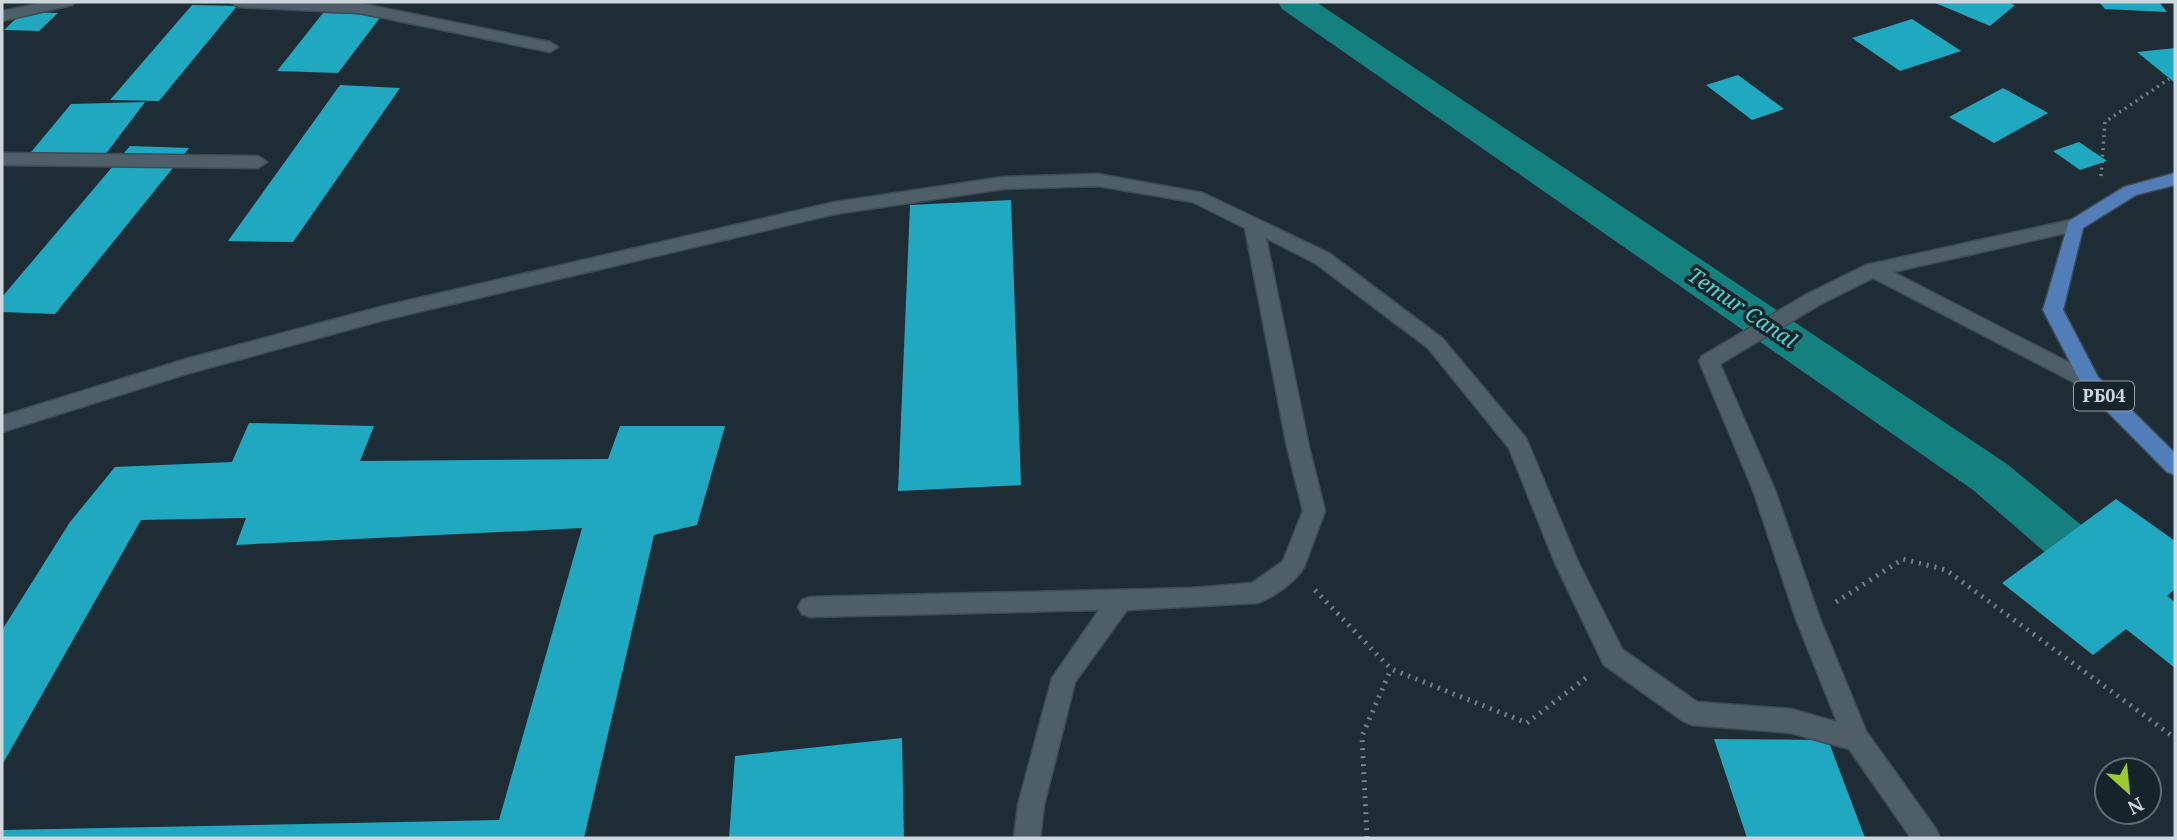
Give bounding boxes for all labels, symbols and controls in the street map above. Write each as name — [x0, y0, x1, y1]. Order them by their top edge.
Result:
water label: Temur Canal — [1683, 260, 1803, 354]
road number: РБ04 — [2074, 382, 2134, 410]
north arrow — [2093, 756, 2163, 826]
text: N — [2123, 791, 2148, 821]

